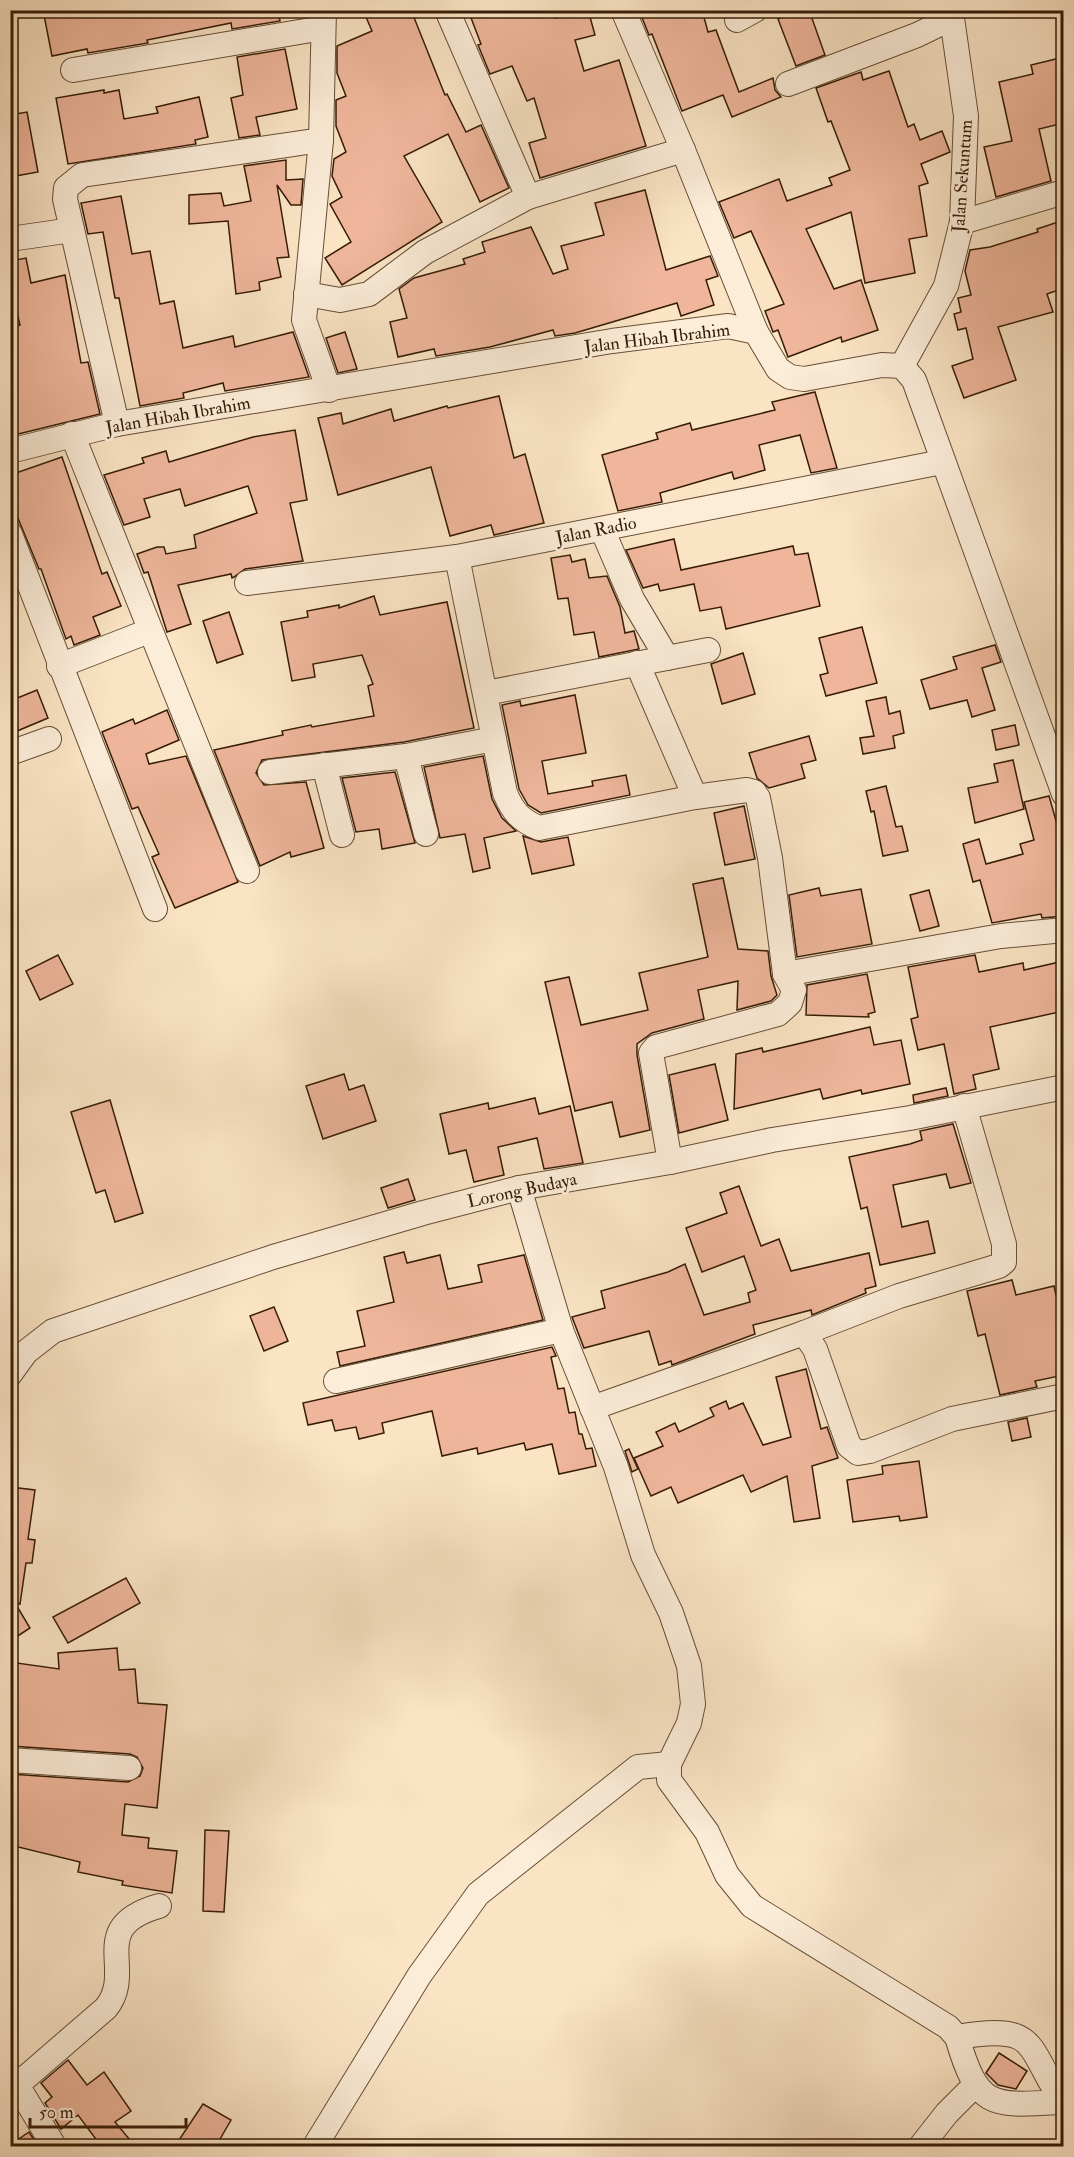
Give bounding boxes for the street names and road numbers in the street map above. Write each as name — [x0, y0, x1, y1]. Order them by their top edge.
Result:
street label: Jalan Sekuntum — [947, 119, 978, 234]
street label: Jalan Hibah Ibrahim — [582, 318, 731, 359]
street label: Jalan Hibah Ibrahim — [103, 391, 252, 440]
street label: Jalan Radio — [553, 511, 639, 550]
street label: Lorong Budaya — [465, 1168, 580, 1213]

